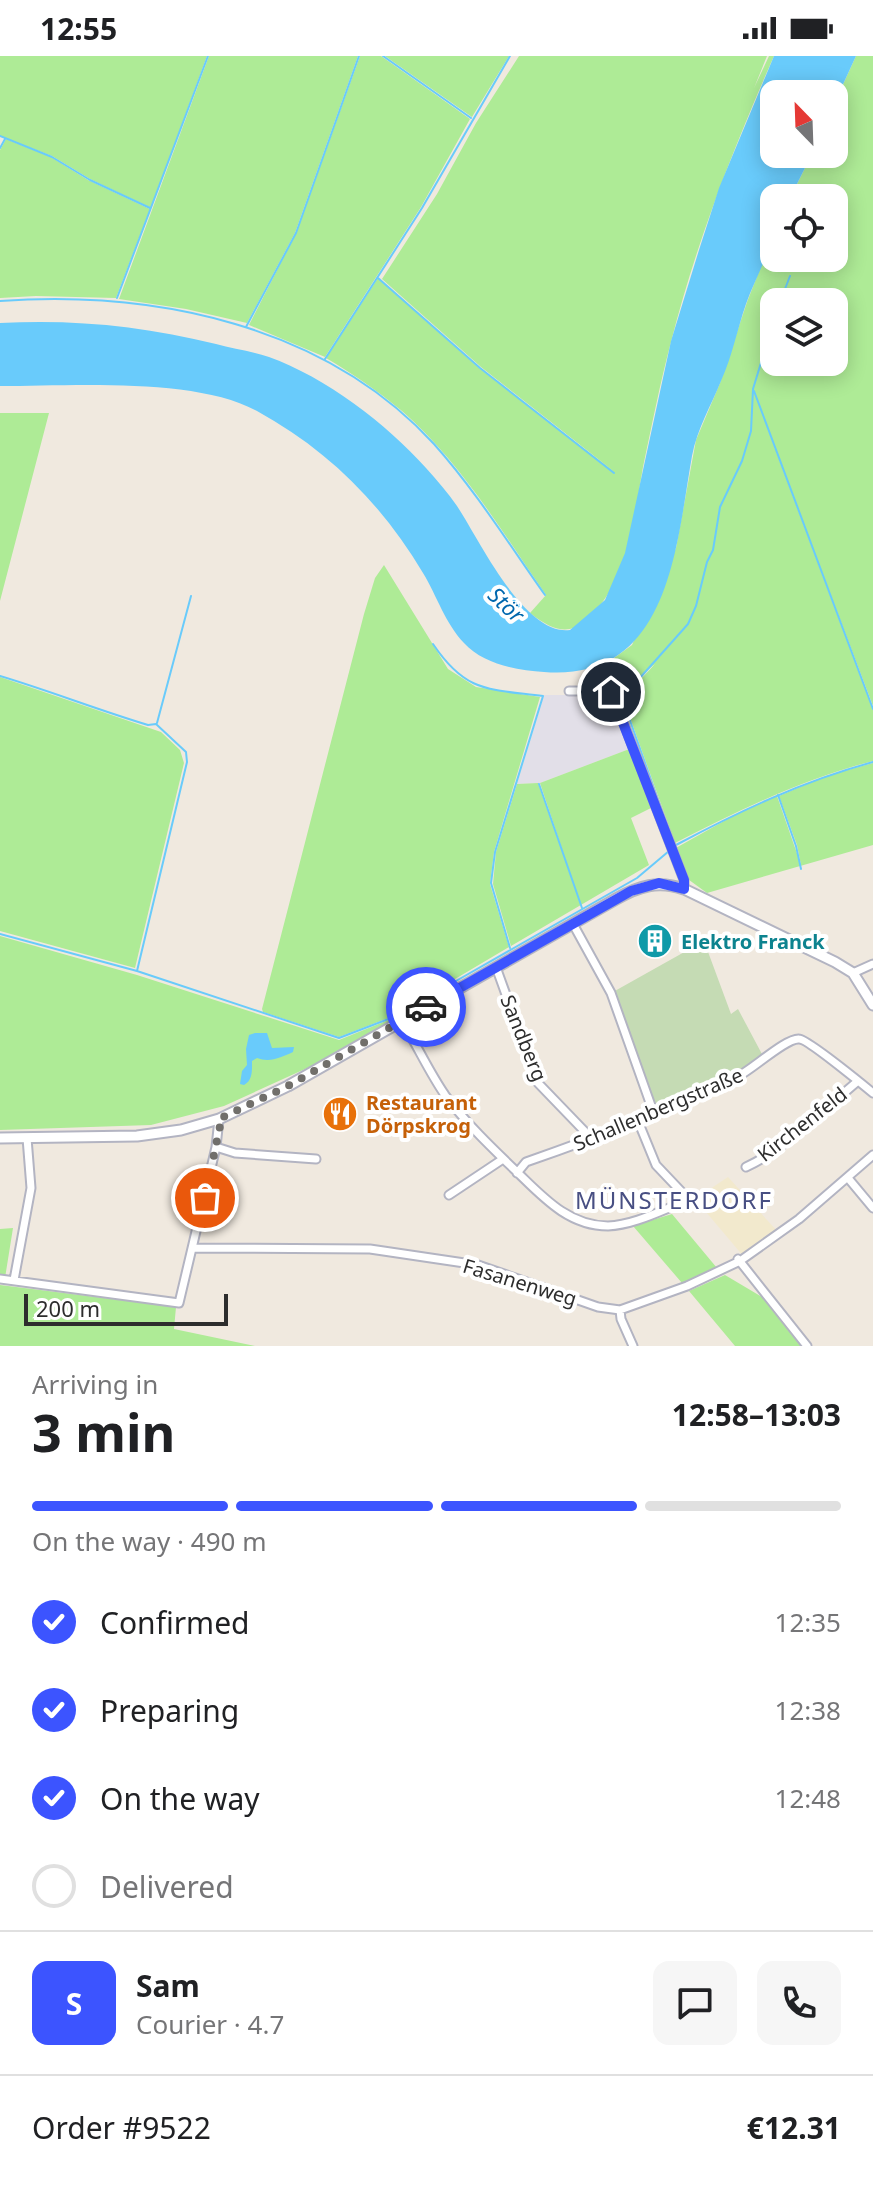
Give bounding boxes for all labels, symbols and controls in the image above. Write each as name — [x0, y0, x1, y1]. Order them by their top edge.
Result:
text: 12:55 — [40, 8, 117, 49]
north arrow — [760, 80, 848, 168]
map controls — [760, 80, 848, 376]
button: locate — [760, 184, 848, 272]
button: layers — [760, 288, 848, 376]
water label: Stör — [482, 580, 533, 629]
pin — [577, 658, 645, 726]
icon: home — [589, 670, 633, 714]
building icon: Elektro Franck — [636, 922, 674, 960]
place label: Elektro Franck — [681, 928, 825, 955]
courier — [386, 967, 466, 1047]
icon: car — [404, 985, 448, 1029]
street label: Sandberg — [494, 991, 554, 1085]
street label: Schallenbergstraße — [569, 1061, 747, 1157]
street label: Kirchenfeld — [752, 1081, 852, 1167]
place label: Restaurant Dörpskrog — [366, 1089, 477, 1139]
restaurant icon: Restaurant Dörpskrog — [321, 1095, 359, 1133]
pin — [171, 1164, 239, 1232]
icon: bag — [183, 1176, 227, 1220]
district label: MÜNSTERDORF — [575, 1183, 773, 1216]
street label: Fasanenweg — [460, 1252, 580, 1312]
scale bar — [24, 1290, 228, 1326]
text: 200 m — [36, 1293, 100, 1323]
text: Arriving in — [32, 1366, 158, 1402]
text: 12:58–13:03 — [672, 1394, 841, 1435]
text: 3 min — [32, 1396, 175, 1467]
text: On the way · 490 m — [32, 1523, 266, 1559]
icon: check — [32, 1600, 76, 1644]
text: Confirmed — [100, 1602, 250, 1643]
text: 12:35 — [775, 1604, 841, 1640]
icon: check — [32, 1688, 76, 1732]
text: Preparing — [100, 1690, 239, 1731]
text: 12:38 — [775, 1692, 841, 1728]
icon: check — [32, 1776, 76, 1820]
text: On the way — [100, 1778, 260, 1819]
text: 12:48 — [775, 1780, 841, 1816]
text: Delivered — [100, 1866, 234, 1907]
button: chat — [653, 1961, 737, 2045]
button: phone — [757, 1961, 841, 2045]
text: Sam — [136, 1965, 200, 2006]
text: S — [66, 1983, 82, 2024]
text: Courier · 4.7 — [136, 2006, 284, 2042]
text: Order #9522 — [32, 2107, 211, 2148]
text: €12.31 — [747, 2107, 841, 2148]

